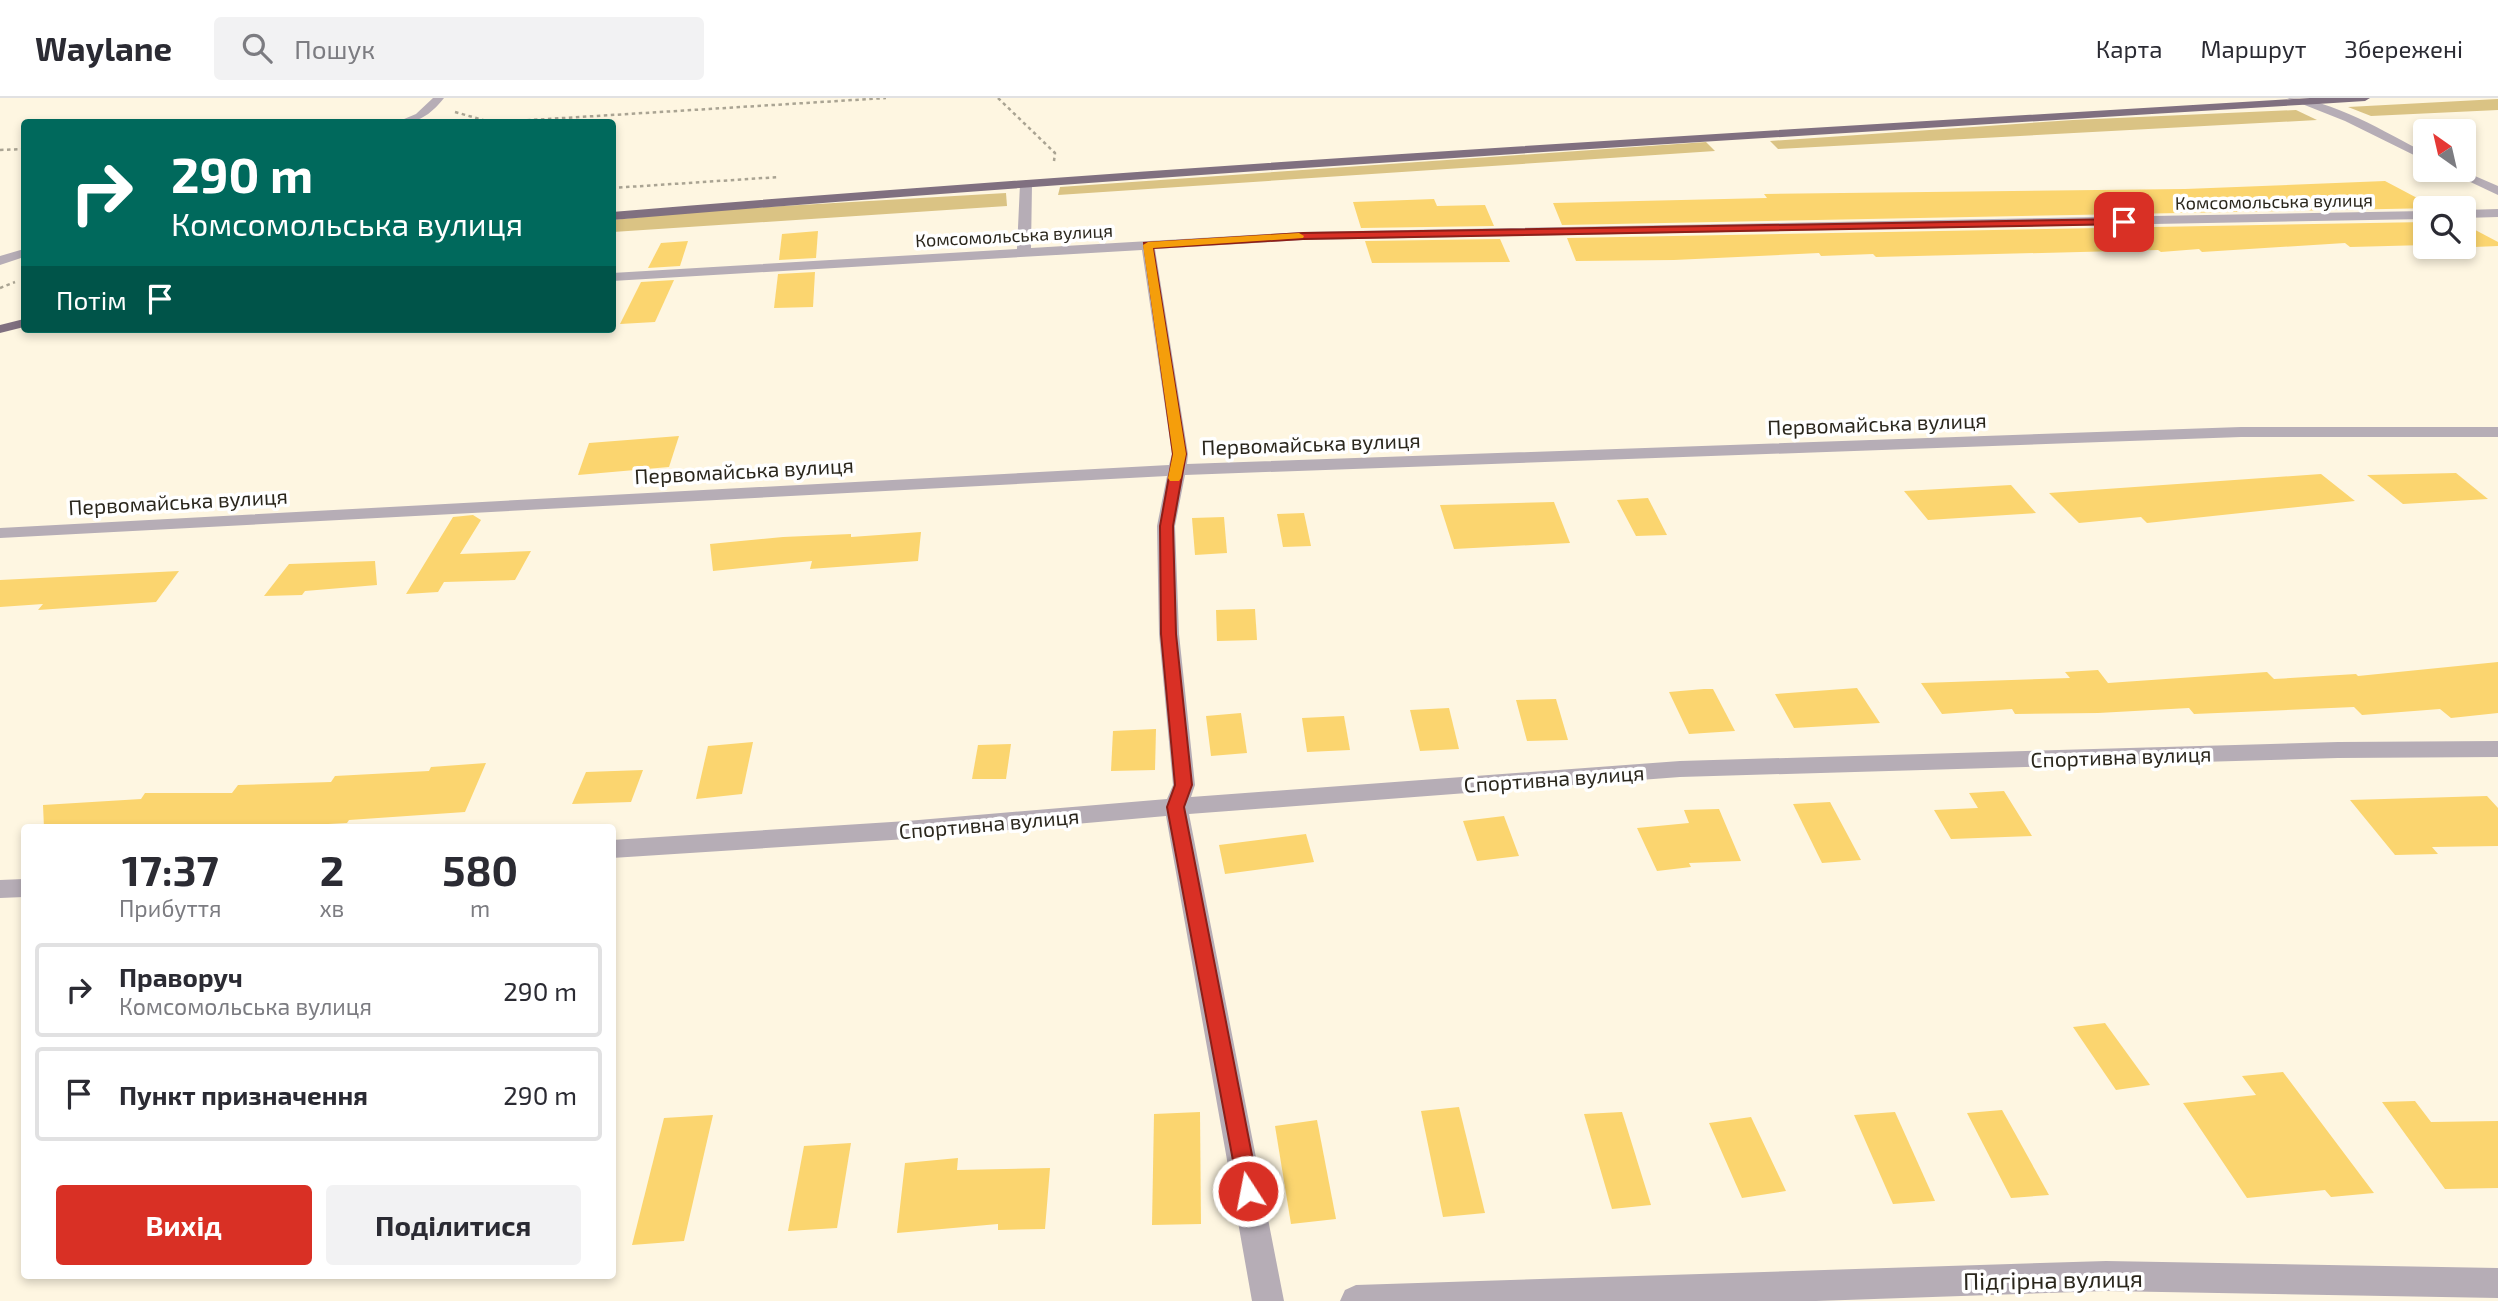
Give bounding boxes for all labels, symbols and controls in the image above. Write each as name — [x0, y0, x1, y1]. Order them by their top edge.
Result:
search box — [214, 17, 704, 80]
text: Waylane — [35, 28, 172, 68]
icon: search — [238, 29, 276, 67]
text: Пошук — [294, 33, 375, 64]
text: Карта — [2096, 34, 2162, 63]
text: Маршрут — [2200, 34, 2306, 63]
text: Збережені — [2344, 34, 2463, 63]
north arrow — [2413, 119, 2476, 182]
map controls — [2413, 119, 2476, 259]
text: 290 m — [171, 144, 313, 203]
icon: right — [56, 147, 147, 238]
street label: Комсомольська вулиця — [2175, 188, 2373, 214]
pin — [2094, 192, 2154, 252]
button: search — [2413, 196, 2476, 259]
icon: arrive — [2105, 203, 2143, 241]
text: Комсомольська вулиця — [171, 204, 523, 242]
street label: Комсомольська вулиця — [915, 219, 1113, 251]
icon: arrive — [141, 280, 179, 318]
text: Потім — [56, 284, 127, 315]
street label: Первомайська вулиця — [1767, 407, 1987, 440]
street label: Первомайська вулиця — [1201, 427, 1421, 460]
street label: Первомайська вулиця — [634, 452, 854, 489]
street label: Первомайська вулиця — [68, 483, 288, 520]
street label: Спортивна вулиця — [2030, 740, 2212, 773]
street label: Спортивна вулиця — [1463, 759, 1645, 798]
street label: Спортивна вулиця — [898, 803, 1080, 844]
text: 17:37 — [122, 844, 219, 894]
text: 2 — [320, 844, 344, 894]
text: 580 — [442, 844, 518, 894]
text: Прибуття — [119, 894, 222, 922]
text: хв — [319, 894, 344, 922]
text: m — [470, 894, 490, 922]
text: Праворуч — [119, 961, 243, 992]
icon: right — [60, 971, 98, 1009]
text: 290 m — [503, 975, 577, 1006]
text: Комсомольська вулиця — [119, 992, 372, 1020]
icon: arrive — [60, 1075, 98, 1113]
text: Пункт призначення — [119, 1079, 368, 1110]
text: 290 m — [503, 1079, 577, 1110]
position arrow — [1211, 1154, 1285, 1228]
button: Вихід — [56, 1185, 312, 1265]
button: Поділитися — [326, 1185, 581, 1265]
street label: Підгірна вулиця — [1963, 1263, 2143, 1296]

